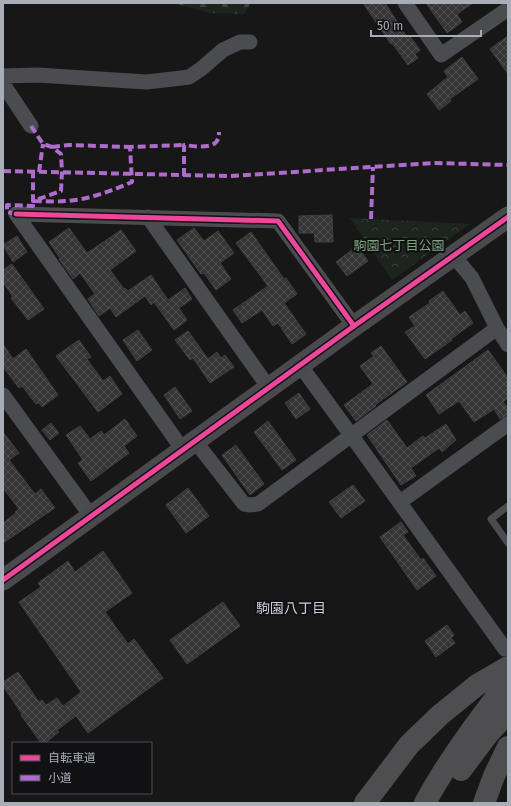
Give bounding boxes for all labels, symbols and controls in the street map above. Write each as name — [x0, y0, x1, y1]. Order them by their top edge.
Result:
scale bar — [371, 12, 481, 38]
text: 50 m — [377, 19, 403, 33]
park label: 駒園七丁目公園 — [353, 238, 445, 253]
district label: 駒園八丁目 — [256, 600, 326, 617]
legend — [12, 742, 152, 794]
text: 自転車道 — [48, 751, 96, 765]
text: 小道 — [48, 771, 72, 785]

